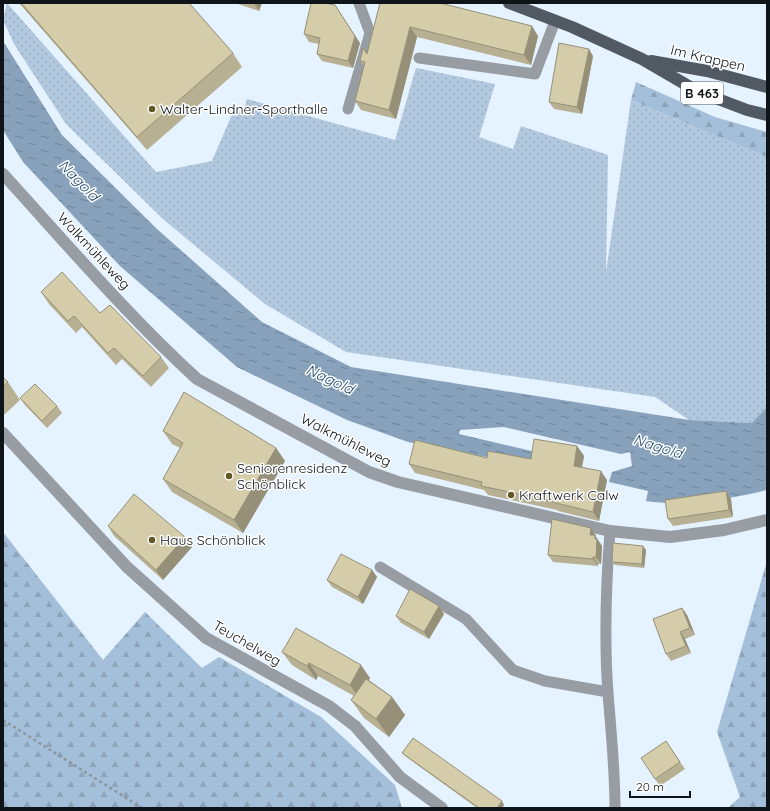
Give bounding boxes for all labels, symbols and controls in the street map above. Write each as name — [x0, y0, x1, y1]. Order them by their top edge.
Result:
street label: Im Krappen — [669, 41, 747, 75]
road number: B 463 — [681, 82, 723, 104]
place label: Walter-Lindner-Sporthalle — [160, 100, 328, 118]
marker: Walter-Lindner-Sporthalle — [147, 104, 157, 114]
water label: Nagold — [55, 155, 105, 206]
street label: Walkmühleweg — [54, 209, 134, 293]
water label: Nagold — [303, 360, 359, 399]
street label: Walkmühleweg — [298, 409, 394, 471]
water label: Nagold — [631, 430, 687, 463]
place label: Seniorenresidenz Schönblick — [237, 459, 347, 493]
marker: Seniorenresidenz Schönblick — [224, 471, 234, 481]
place label: Kraftwerk Calw — [519, 486, 619, 504]
marker: Kraftwerk Calw — [506, 490, 516, 500]
place label: Haus Schönblick — [160, 531, 266, 549]
marker: Haus Schönblick — [147, 535, 157, 545]
street label: Teuchelweg — [210, 616, 284, 670]
scale bar — [630, 773, 690, 799]
text: 20 m — [636, 779, 664, 794]

